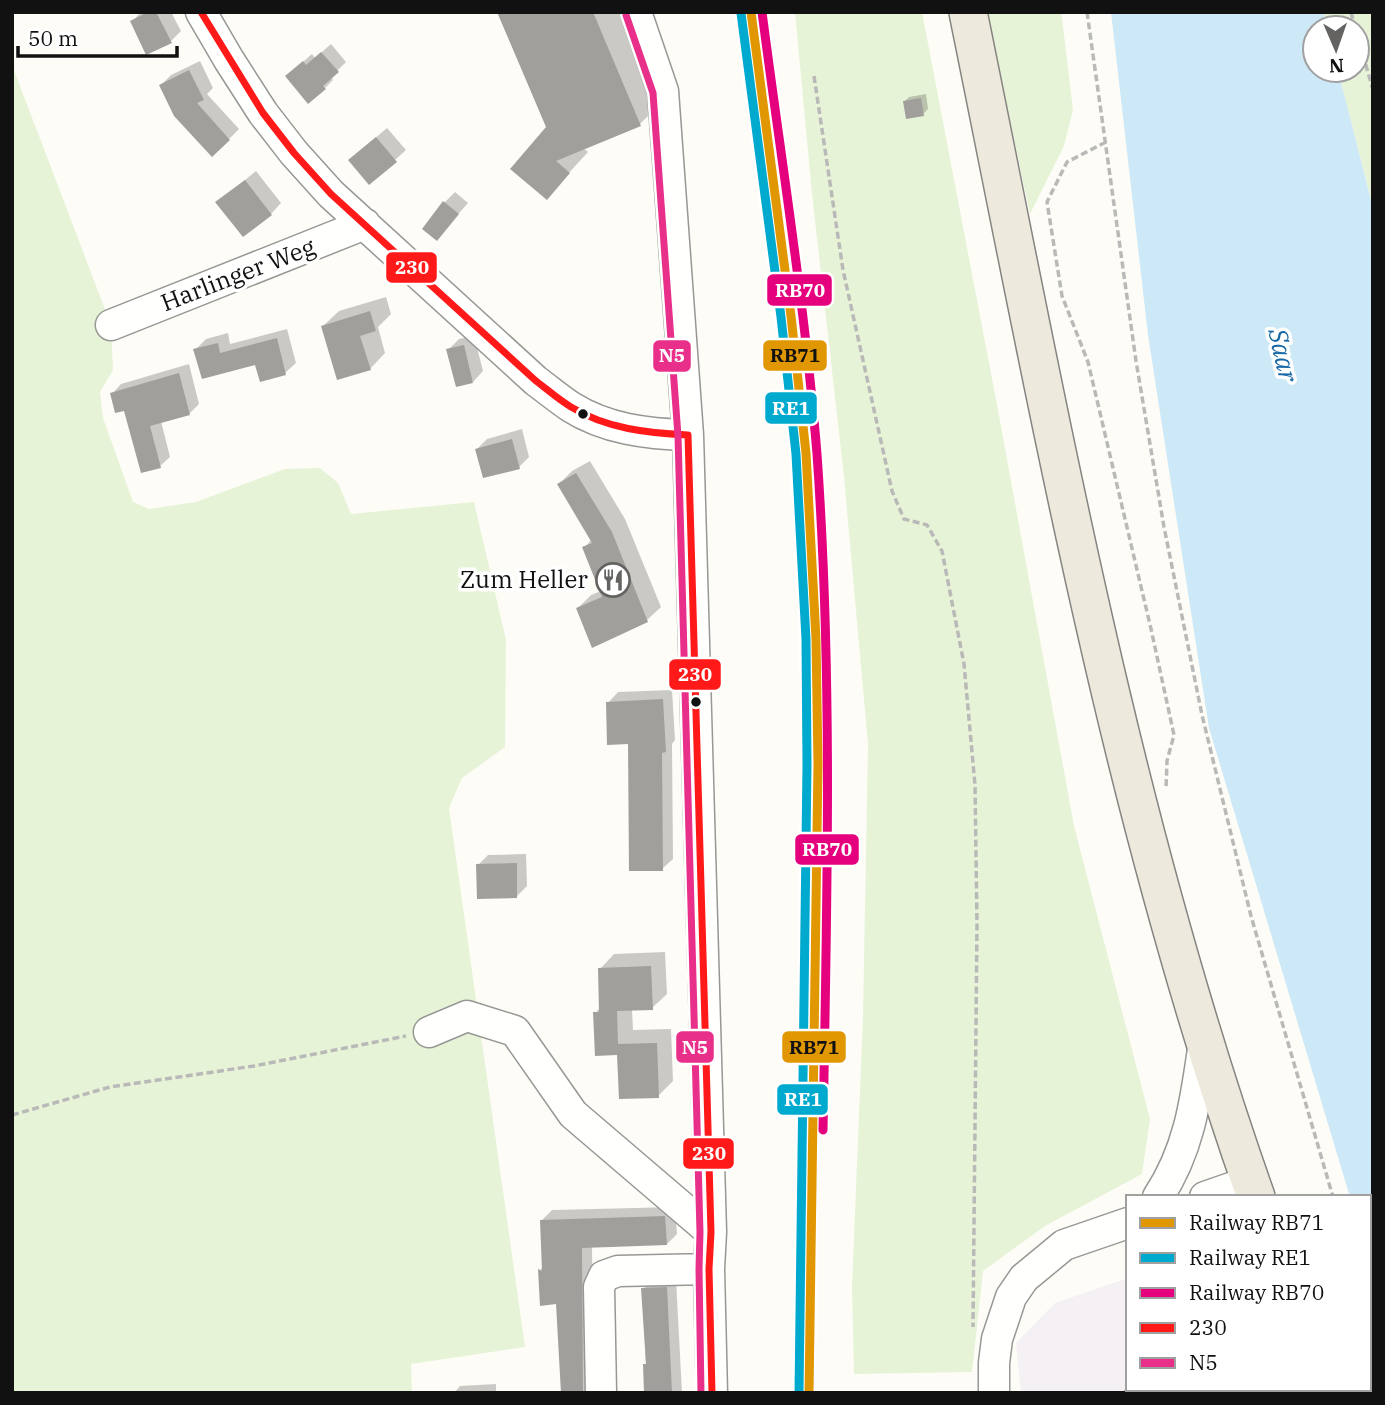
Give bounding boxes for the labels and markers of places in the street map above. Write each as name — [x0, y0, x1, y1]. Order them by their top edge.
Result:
unlabelled marker — [576, 407, 590, 421]
restaurant icon: Zum Heller — [594, 561, 632, 599]
place label: Zum Heller — [460, 563, 588, 595]
unlabelled marker — [689, 695, 703, 709]

